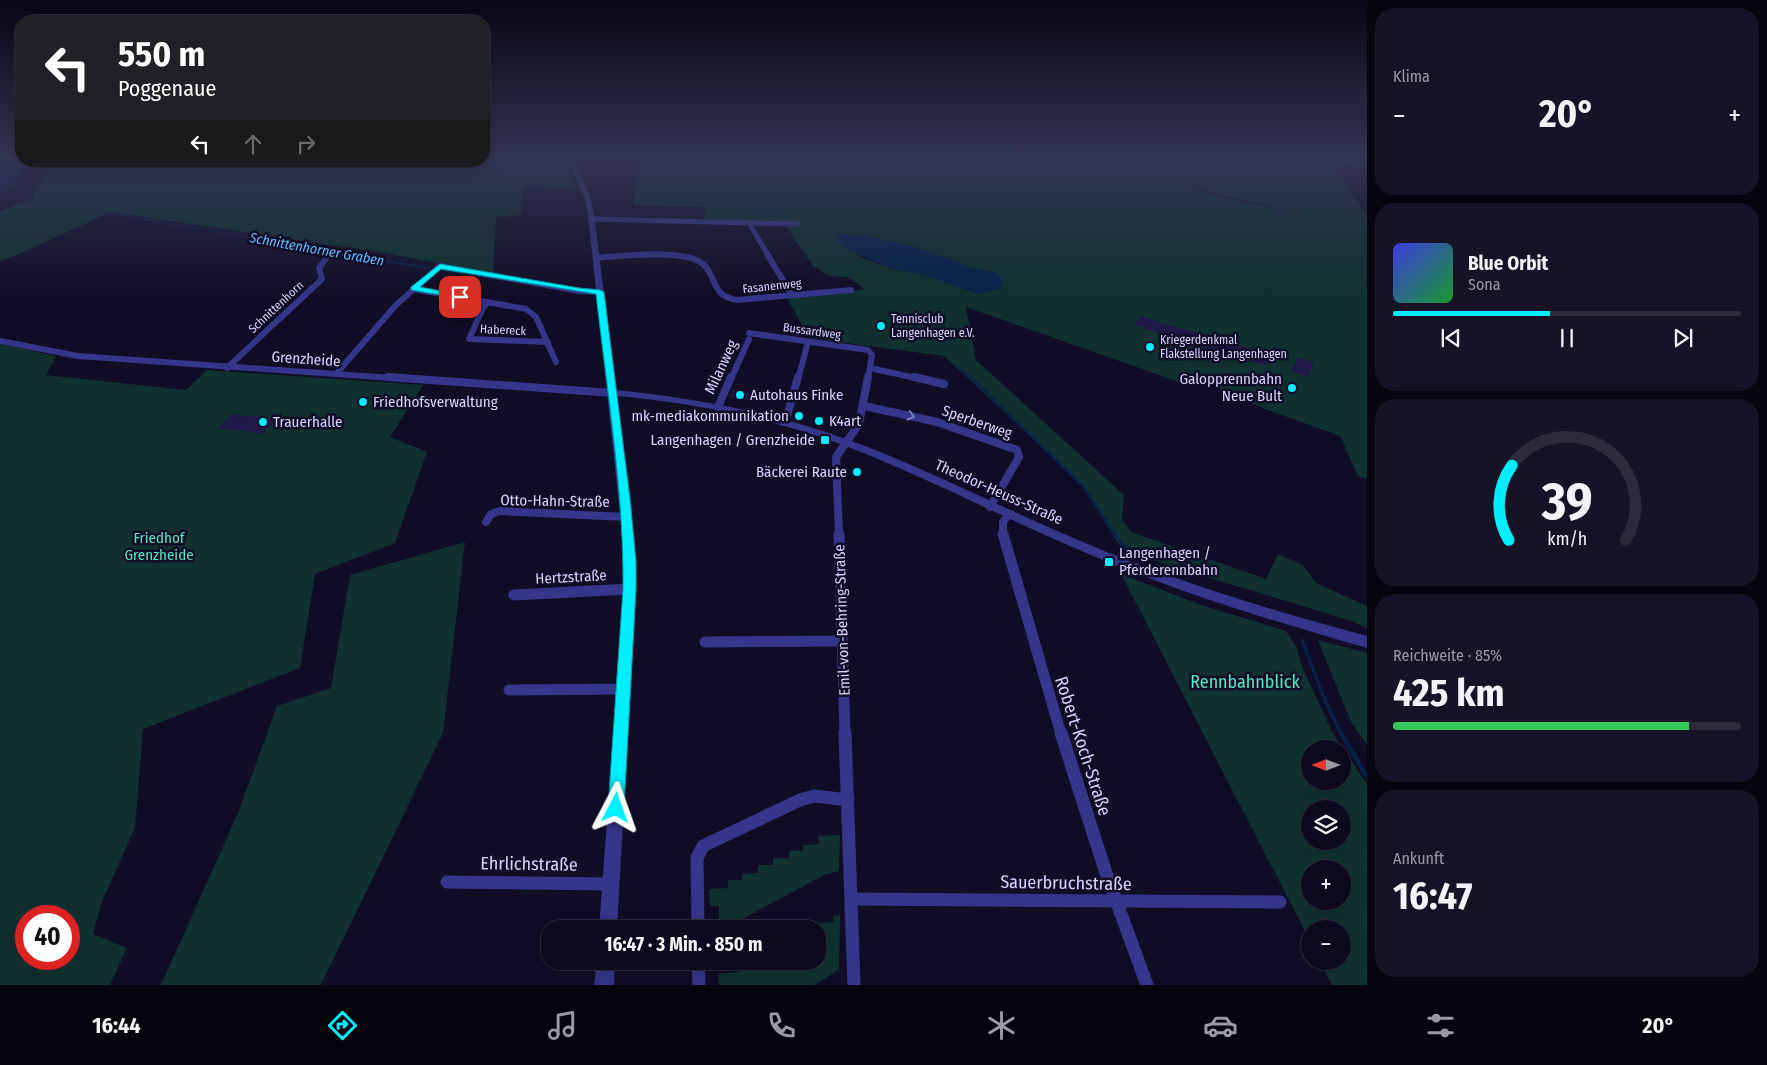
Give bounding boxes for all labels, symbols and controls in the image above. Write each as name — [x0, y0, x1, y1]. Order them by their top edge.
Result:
text: 550 m — [118, 33, 205, 75]
icon: left — [35, 35, 100, 100]
text: Klima — [1393, 67, 1430, 86]
text: Poggenaue — [118, 75, 216, 102]
text: 20° — [1539, 91, 1595, 137]
text: − — [1393, 99, 1406, 132]
text: + — [1728, 99, 1741, 132]
icon: left — [186, 130, 214, 158]
icon: ahead — [239, 130, 267, 158]
icon: right — [292, 130, 320, 158]
water label: Schnittenhorner Graben — [247, 229, 386, 270]
text: Blue Orbit — [1468, 252, 1548, 275]
text: Sona — [1468, 275, 1501, 294]
pin — [439, 276, 481, 318]
street label: Fasanenweg — [742, 276, 803, 296]
street label: Schnittenhorn — [246, 278, 306, 336]
icon: arrive — [446, 283, 474, 311]
place label: Tennisclub Langenhagen e.V. — [891, 312, 975, 340]
street label: Bussardweg — [782, 320, 842, 342]
marker: Tennisclub Langenhagen e.V. — [875, 320, 887, 332]
street label: Habereck — [480, 322, 527, 338]
icon: previous — [1437, 324, 1465, 352]
icon: pause — [1553, 324, 1581, 352]
icon: next — [1669, 324, 1697, 352]
place label: Kriegerdenkmal Flakstellung Langenhagen — [1160, 333, 1287, 361]
street label: Milanweg — [701, 337, 741, 397]
marker: Kriegerdenkmal Flakstellung Langenhagen — [1144, 341, 1156, 353]
street label: Grenzheide — [271, 348, 341, 370]
place label: Galopprennbahn Neue Bult — [1179, 370, 1282, 405]
marker: Galopprennbahn Neue Bult — [1286, 382, 1298, 394]
place label: Autohaus Finke — [750, 386, 843, 404]
marker: Autohaus Finke — [734, 389, 746, 401]
place label: Friedhofsverwaltung — [373, 393, 498, 411]
marker: Friedhofsverwaltung — [357, 396, 369, 408]
street label: Sperberweg — [940, 402, 1014, 442]
place label: mk-mediakommunikation — [631, 407, 789, 425]
marker: mk-mediakommunikation — [793, 410, 805, 422]
one-way arrow — [907, 410, 915, 420]
place label: K4art — [829, 412, 861, 430]
place label: Trauerhalle — [273, 413, 342, 431]
marker: K4art — [813, 415, 825, 427]
marker: Trauerhalle — [257, 416, 269, 428]
place label: Langenhagen / Grenzheide — [651, 431, 815, 449]
marker: Langenhagen / Grenzheide — [819, 434, 831, 446]
street label: Theodor-Heuss-Straße — [932, 456, 1066, 528]
place label: Bäckerei Raute — [756, 463, 847, 481]
marker: Bäckerei Raute — [851, 466, 863, 478]
text: 39 — [1540, 470, 1593, 533]
street label: Otto-Hahn-Straße — [500, 491, 610, 511]
text: km/h — [1547, 528, 1587, 550]
park label: Friedhof Grenzheide — [124, 529, 194, 564]
street label: Emil-von-Behring-Straße — [830, 544, 854, 696]
place label: Langenhagen / Pferderennbahn — [1119, 544, 1218, 579]
marker: Langenhagen / Pferderennbahn — [1103, 556, 1115, 568]
street label: Hertzstraße — [535, 566, 607, 588]
text: Reichweite · 85% — [1393, 646, 1502, 665]
text: 425 km — [1393, 670, 1505, 716]
park label: Rennbahnblick — [1190, 671, 1300, 693]
street label: Robert-Koch-Straße — [1050, 674, 1116, 819]
north arrow — [1301, 740, 1351, 790]
map controls — [1301, 740, 1351, 970]
position arrow — [589, 781, 641, 833]
button: layers — [1301, 800, 1351, 850]
text: Ankunft — [1393, 849, 1444, 868]
street label: Ehrlichstraße — [480, 852, 578, 876]
button: + — [1301, 860, 1351, 910]
street label: Sauerbruchstraße — [1000, 871, 1132, 895]
text: 16:47 — [1393, 873, 1472, 919]
speed limit sign: 40 — [15, 905, 80, 970]
button: − — [1301, 920, 1351, 970]
text: 16:47 · 3 Min. · 850 m — [604, 933, 763, 956]
icon: directions — [325, 1008, 360, 1043]
icon: music — [545, 1008, 580, 1043]
icon: phone — [764, 1008, 799, 1043]
icon: climate — [984, 1008, 1019, 1043]
icon: car — [1203, 1008, 1238, 1043]
icon: filters — [1423, 1008, 1458, 1043]
text: 16:44 — [92, 1012, 141, 1039]
text: 20° — [1642, 1012, 1675, 1039]

